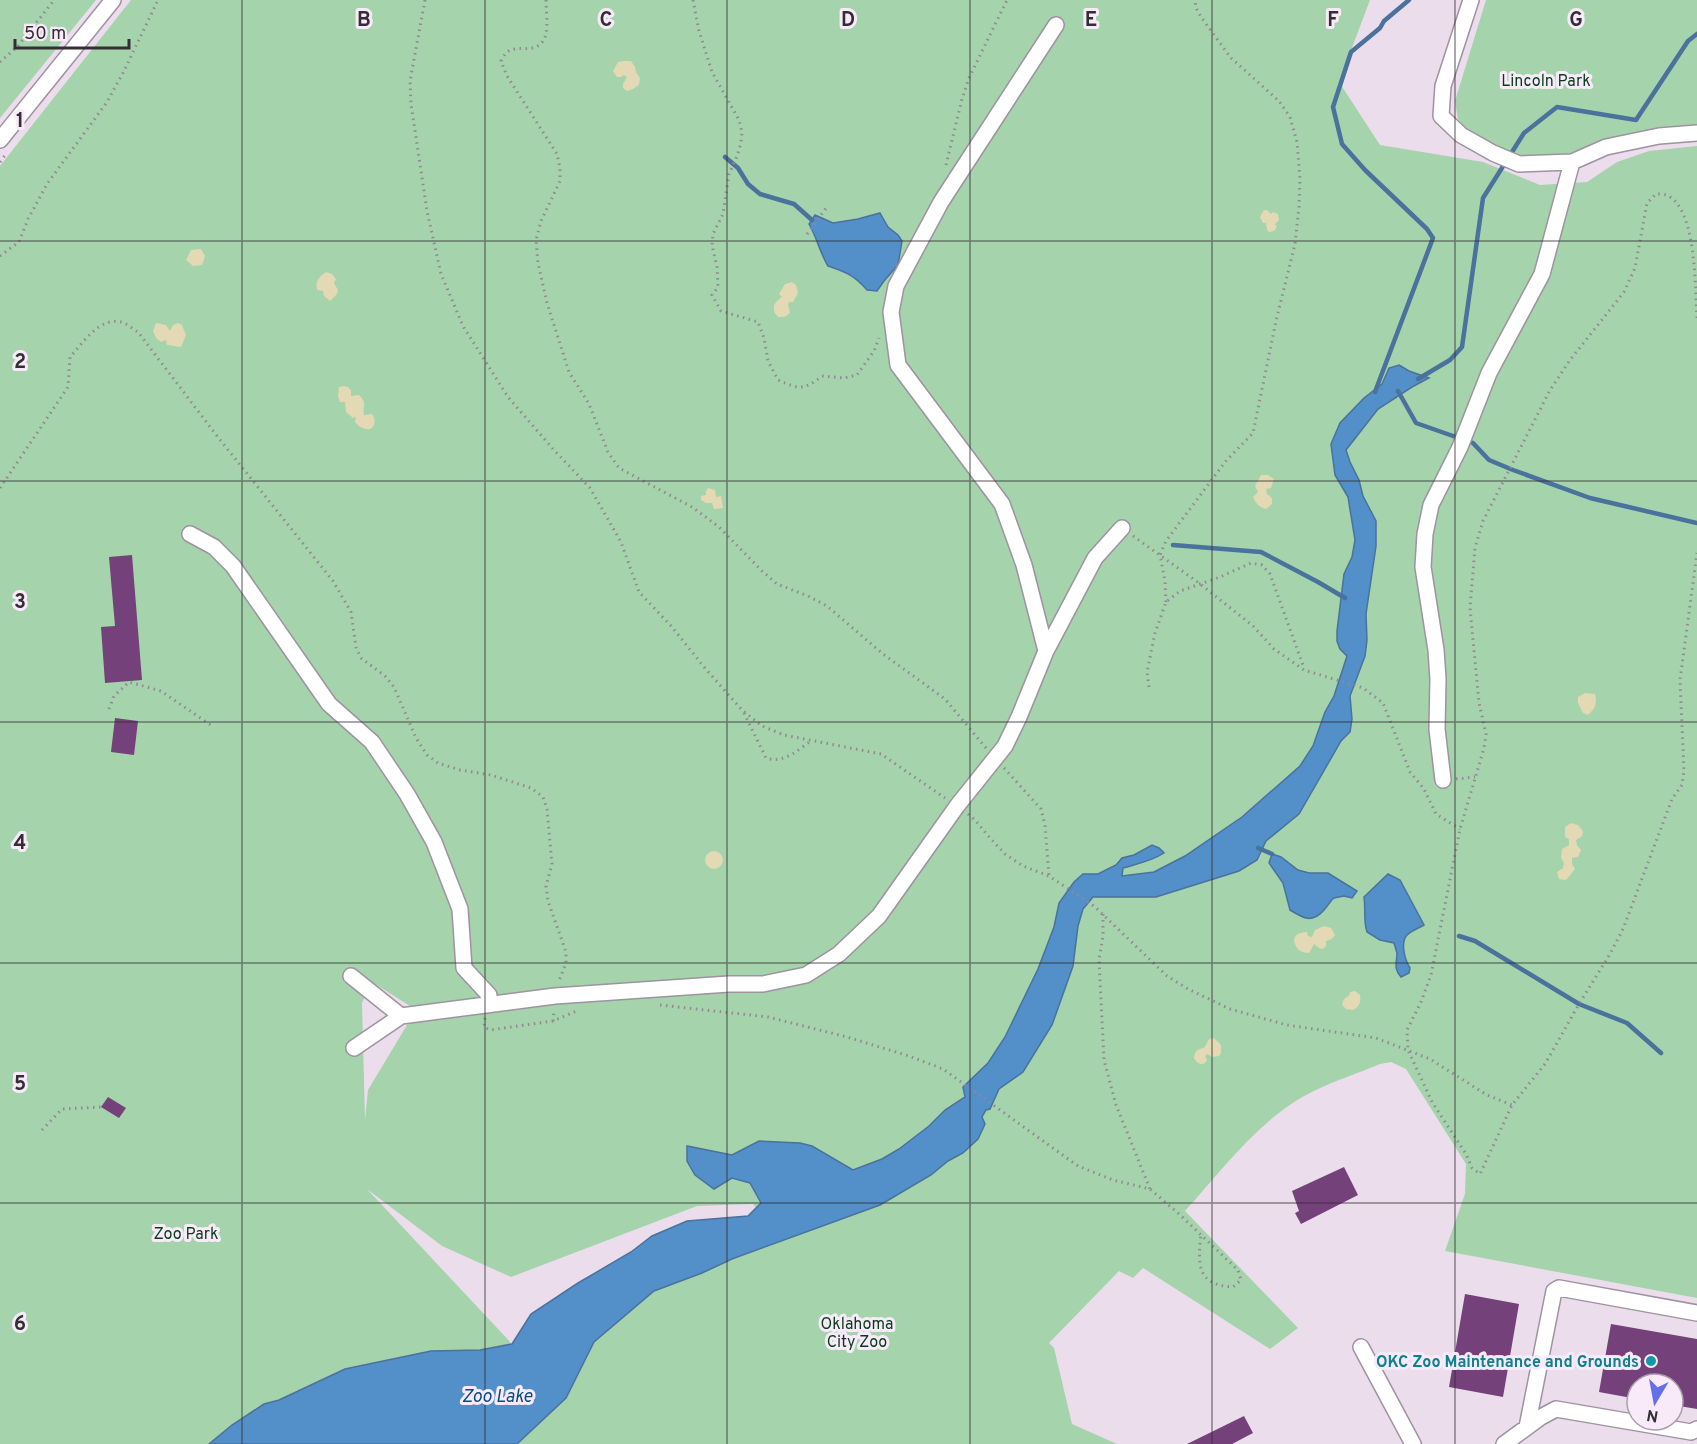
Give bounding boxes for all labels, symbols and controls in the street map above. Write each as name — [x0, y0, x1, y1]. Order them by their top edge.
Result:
text: B — [357, 8, 371, 34]
text: C — [600, 8, 612, 34]
text: D — [841, 8, 855, 34]
text: E — [1085, 8, 1097, 34]
text: F — [1327, 8, 1339, 34]
text: G — [1569, 8, 1583, 34]
scale bar — [15, 12, 129, 50]
text: 50 m — [24, 23, 66, 46]
park label: Lincoln Park — [1501, 72, 1591, 92]
text: 1 — [16, 109, 24, 135]
text: 2 — [14, 350, 26, 376]
text: 3 — [14, 590, 26, 616]
text: 4 — [14, 831, 26, 857]
text: 5 — [14, 1072, 26, 1098]
park label: Zoo Park — [154, 1225, 218, 1245]
text: 6 — [14, 1312, 26, 1338]
park label: Oklahoma City Zoo — [821, 1315, 893, 1353]
place label: OKC Zoo Maintenance and Grounds — [1376, 1353, 1639, 1373]
marker: OKC Zoo Maintenance and Grounds — [1644, 1354, 1658, 1368]
north arrow — [1625, 1372, 1685, 1432]
water label: Zoo Lake — [462, 1386, 533, 1409]
text: N — [1645, 1404, 1660, 1426]

